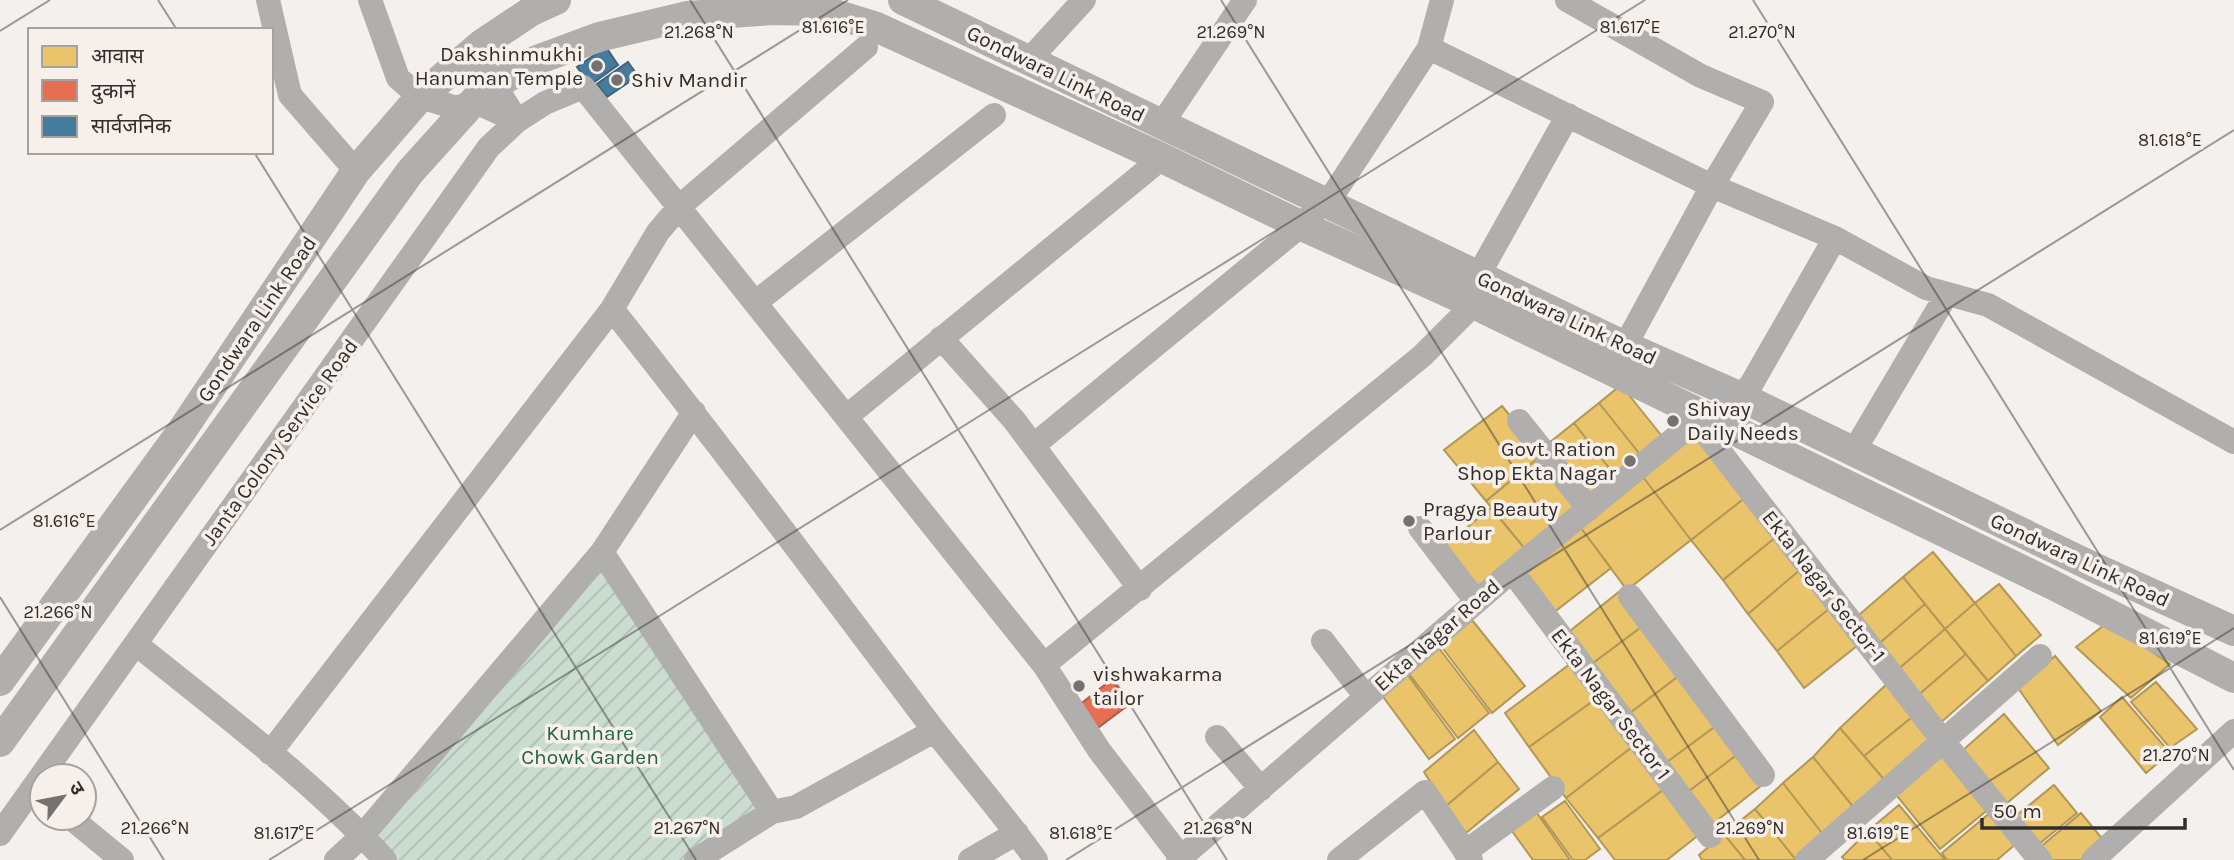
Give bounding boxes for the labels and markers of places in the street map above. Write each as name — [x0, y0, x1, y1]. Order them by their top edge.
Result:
place label: Dakshinmukhi Hanuman Temple — [415, 42, 583, 90]
marker: Dakshinmukhi Hanuman Temple — [589, 58, 605, 74]
place label: Shiv Mandir — [631, 68, 747, 92]
marker: Shiv Mandir — [609, 72, 625, 88]
place label: Shivay Daily Needs — [1687, 397, 1799, 445]
marker: Shivay Daily Needs — [1665, 413, 1681, 429]
place label: Govt. Ration Shop Ekta Nagar — [1457, 437, 1616, 485]
marker: Govt. Ration Shop Ekta Nagar — [1622, 453, 1638, 469]
place label: Pragya Beauty Parlour — [1423, 497, 1558, 545]
marker: Pragya Beauty Parlour — [1401, 513, 1417, 529]
place label: vishwakarma tailor — [1093, 662, 1223, 710]
marker: vishwakarma tailor — [1071, 678, 1087, 694]

